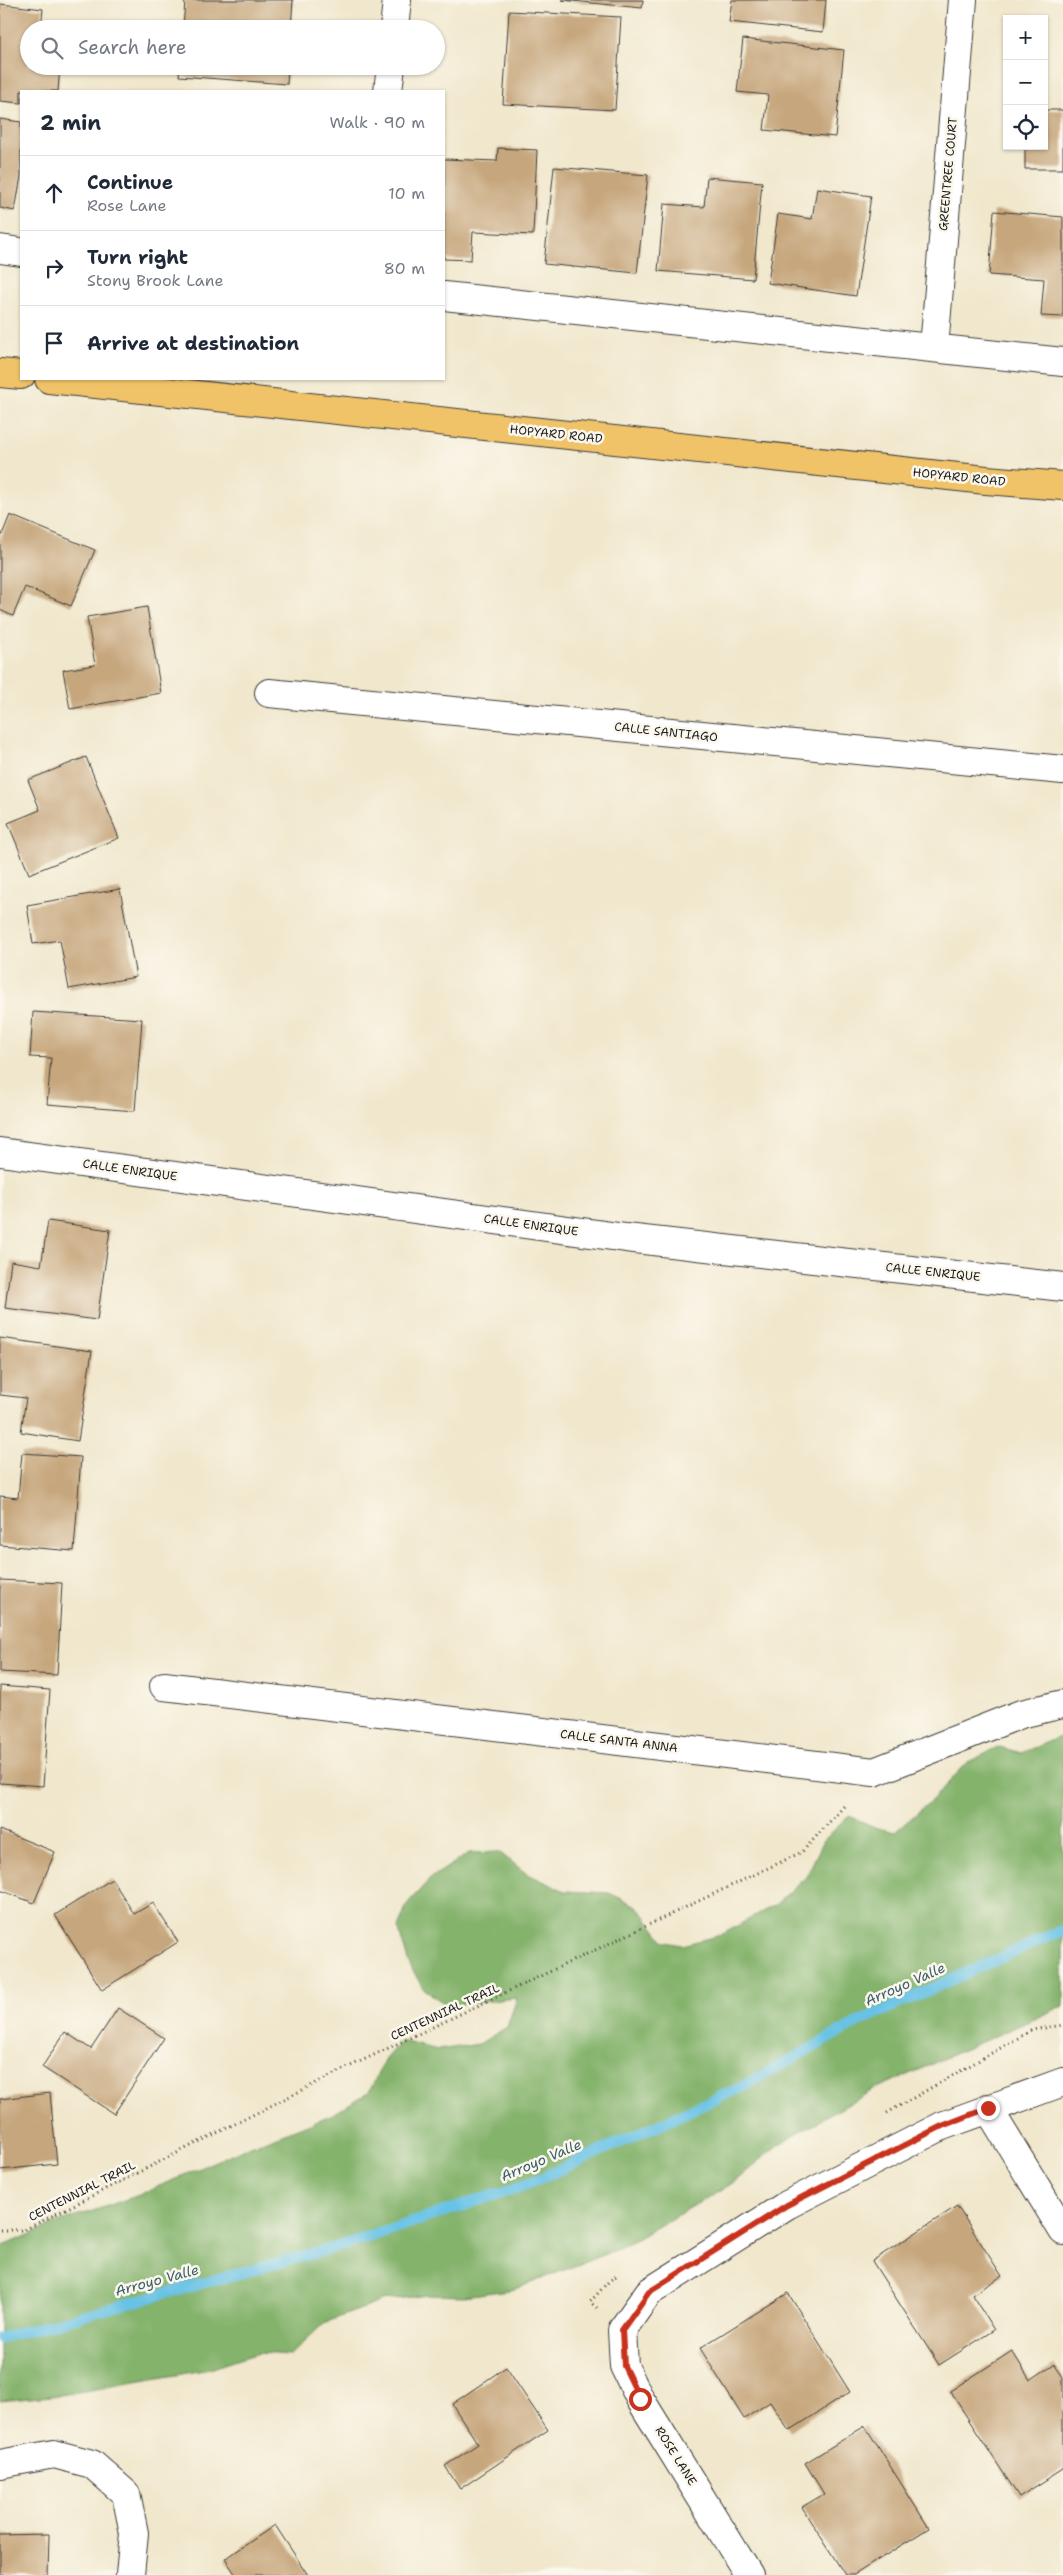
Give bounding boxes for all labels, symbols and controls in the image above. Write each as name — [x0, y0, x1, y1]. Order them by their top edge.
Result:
map controls — [1003, 15, 1048, 150]
button: + — [1003, 15, 1048, 60]
search box — [20, 20, 445, 75]
icon: search — [38, 34, 66, 62]
text: Search here — [78, 35, 187, 60]
button: − — [1003, 60, 1048, 105]
button: locate — [1003, 105, 1048, 150]
text: 2 min — [40, 109, 101, 137]
text: Walk · 90 m — [330, 112, 425, 133]
street label: GREENTREE COURT — [935, 116, 961, 232]
text: Continue — [87, 170, 173, 195]
icon: ahead — [40, 179, 68, 207]
text: 10 m — [388, 183, 425, 204]
text: Rose Lane — [87, 195, 167, 216]
text: Turn right — [87, 245, 188, 270]
icon: right — [40, 254, 68, 282]
text: 80 m — [384, 258, 425, 279]
text: Stony Brook Lane — [87, 270, 224, 291]
icon: arrive — [40, 329, 68, 357]
text: Arrive at destination — [87, 331, 299, 356]
street label: HOPYARD ROAD — [509, 421, 603, 447]
street label: HOPYARD ROAD — [912, 464, 1006, 490]
street label: CALLE SANTIAGO — [614, 719, 718, 745]
street label: CALLE ENRIQUE — [82, 1155, 178, 1185]
street label: CALLE ENRIQUE — [483, 1210, 579, 1240]
street label: CALLE ENRIQUE — [885, 1259, 981, 1285]
street label: CALLE SANTA ANNA — [559, 1726, 679, 1756]
water label: Arroyo Valle — [862, 1958, 948, 2010]
street label: CENTENNIAL TRAIL — [388, 1980, 502, 2044]
route end — [977, 2097, 1000, 2120]
water label: Arroyo Valle — [498, 2135, 584, 2185]
street label: CENTENNIAL TRAIL — [26, 2157, 139, 2225]
water label: Arroyo Valle — [113, 2260, 201, 2300]
route start — [629, 2388, 652, 2411]
street label: ROSE LANE — [652, 2424, 700, 2488]

